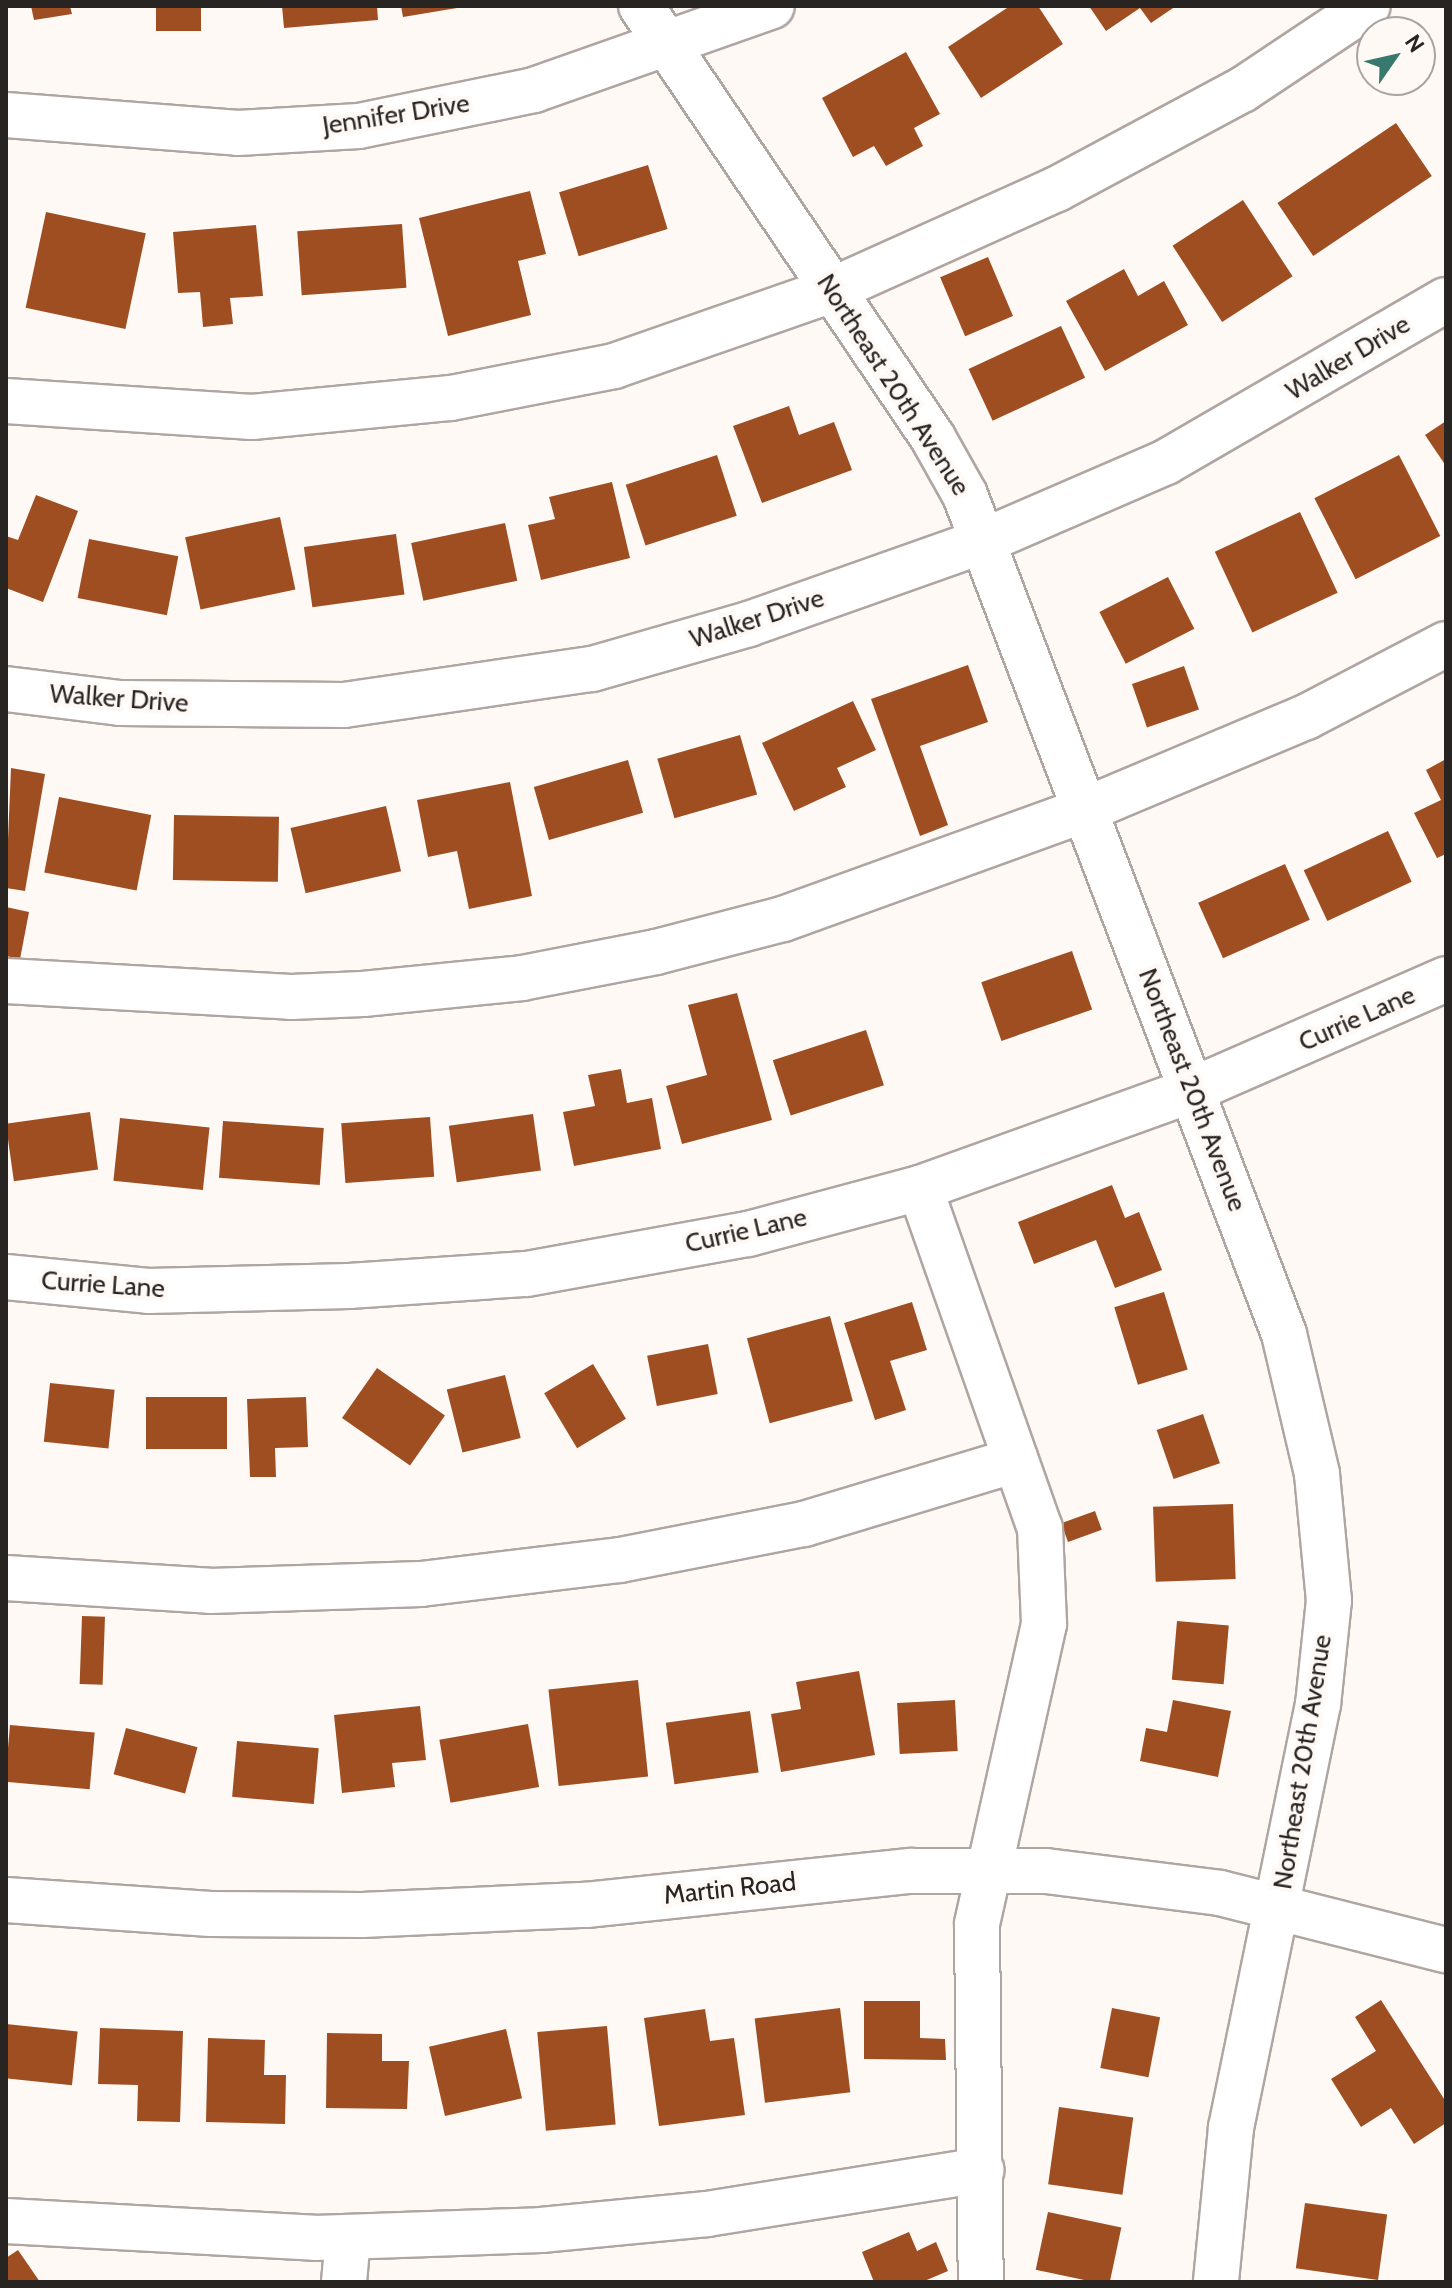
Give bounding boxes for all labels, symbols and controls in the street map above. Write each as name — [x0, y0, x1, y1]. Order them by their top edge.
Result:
north arrow — [1356, 16, 1436, 96]
text: N — [1399, 29, 1430, 57]
street label: Jennifer Drive — [320, 88, 472, 142]
street label: Northeast 20th Avenue — [810, 269, 976, 501]
street label: Walker Drive — [1280, 309, 1416, 407]
street label: Walker Drive — [686, 583, 828, 655]
street label: Walker Drive — [49, 679, 189, 719]
street label: Northeast 20th Avenue — [1131, 964, 1253, 1216]
street label: Currie Lane — [1294, 980, 1420, 1058]
street label: Currie Lane — [682, 1202, 810, 1260]
street label: Currie Lane — [40, 1265, 166, 1305]
street label: Northeast 20th Avenue — [1267, 1632, 1339, 1892]
street label: Martin Road — [662, 1867, 798, 1911]

